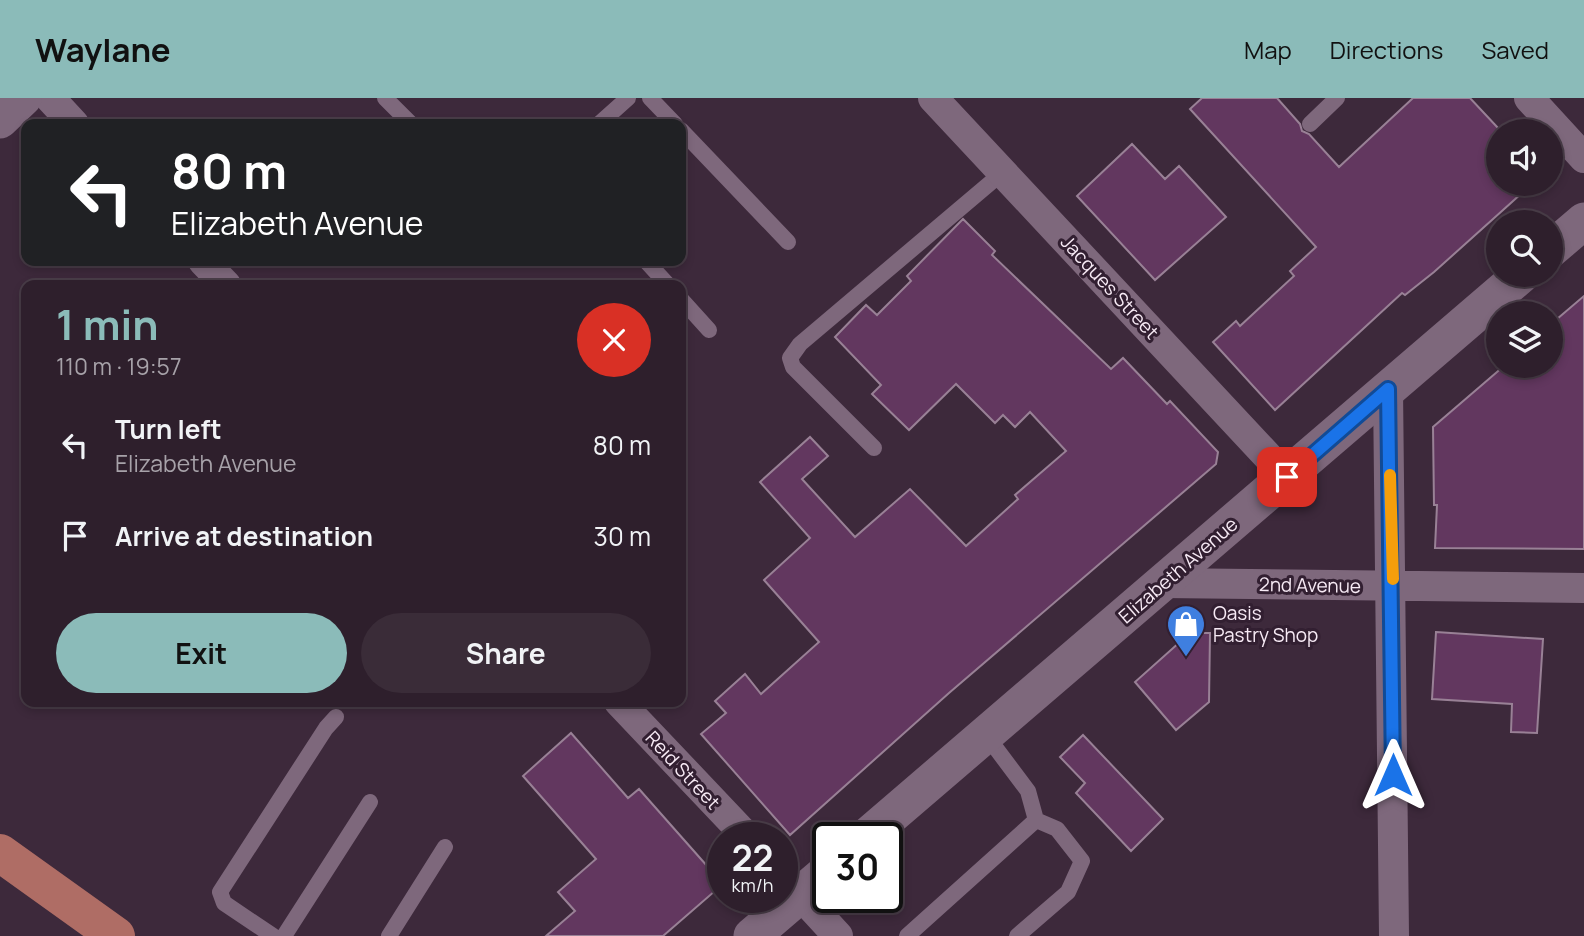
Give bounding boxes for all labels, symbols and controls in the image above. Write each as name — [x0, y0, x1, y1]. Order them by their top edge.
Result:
text: Waylane — [35, 27, 171, 72]
text: Map — [1244, 33, 1292, 66]
text: Directions — [1330, 33, 1443, 66]
text: Saved — [1481, 33, 1549, 66]
map controls — [1486, 119, 1563, 378]
button: sound — [1486, 119, 1563, 196]
text: 80 m — [171, 137, 287, 204]
icon: left — [56, 147, 147, 238]
text: Elizabeth Avenue — [171, 201, 423, 245]
button: search — [1486, 210, 1563, 287]
street label: Jacques Street — [1055, 229, 1165, 345]
text: 1 min — [56, 295, 159, 353]
button: layers — [1486, 301, 1563, 378]
button: close — [577, 303, 651, 377]
text: 110 m · 19:57 — [56, 350, 181, 382]
text: Turn left — [115, 411, 222, 447]
icon: left — [56, 426, 94, 464]
text: 80 m — [593, 427, 651, 463]
text: Elizabeth Avenue — [115, 447, 296, 479]
pin — [1257, 447, 1317, 507]
icon: arrive — [1268, 458, 1306, 496]
street label: Elizabeth Avenue — [1113, 511, 1243, 629]
icon: arrive — [56, 517, 94, 555]
text: Arrive at destination — [115, 518, 373, 554]
text: 30 m — [594, 518, 651, 554]
street label: 2nd Avenue — [1259, 571, 1361, 599]
place label: Oasis Pastry Shop — [1213, 600, 1318, 648]
shop icon: Oasis Pastry Shop — [1165, 603, 1207, 658]
button: Exit — [56, 613, 347, 693]
button: Share — [361, 613, 651, 693]
street label: Reid Street — [640, 725, 726, 815]
position arrow — [1356, 738, 1430, 812]
speed limit sign: 30 — [812, 822, 903, 913]
text: 22 — [732, 834, 773, 882]
text: km/h — [732, 873, 773, 897]

